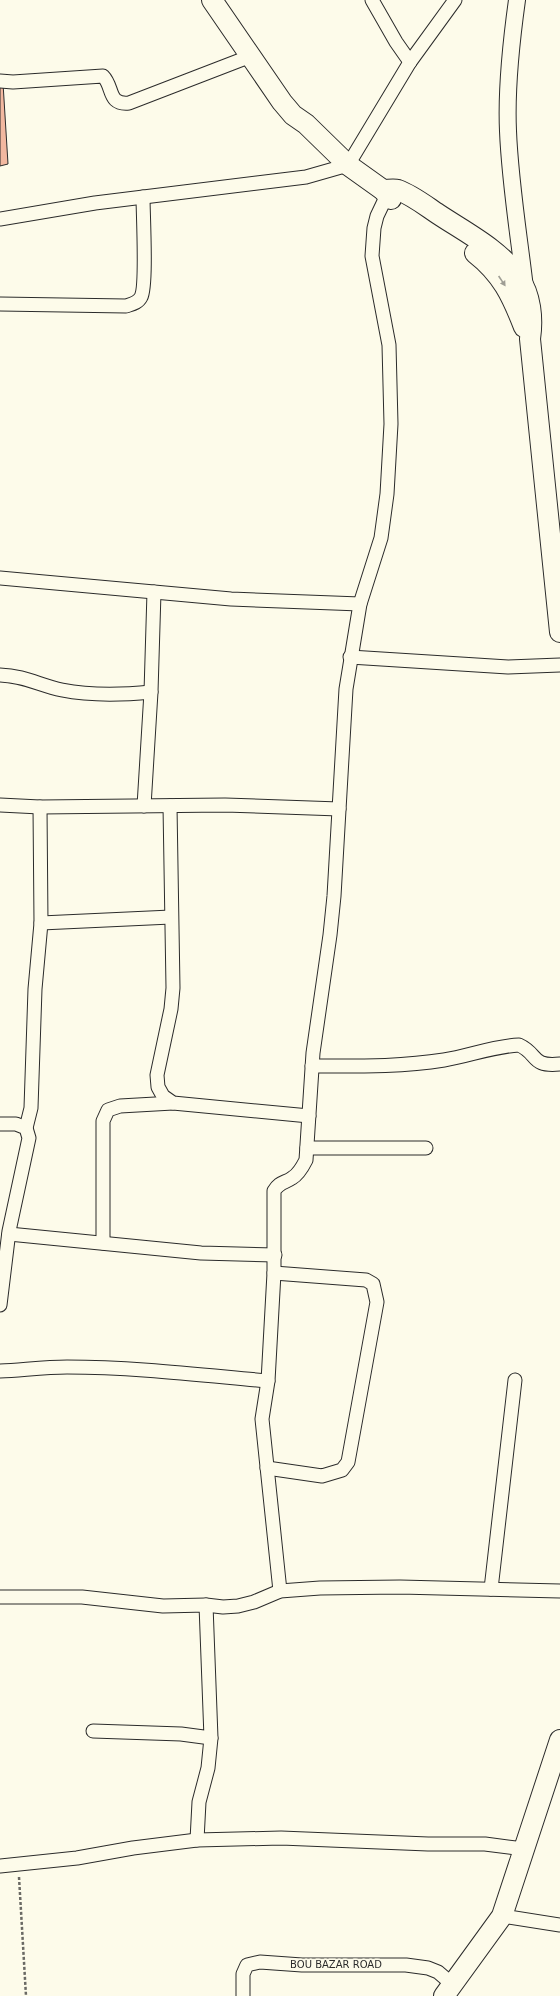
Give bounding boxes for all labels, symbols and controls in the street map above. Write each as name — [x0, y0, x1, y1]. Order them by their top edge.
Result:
one-way arrow — [498, 276, 506, 286]
street label: BOU BAZAR ROAD — [290, 1959, 382, 1970]

